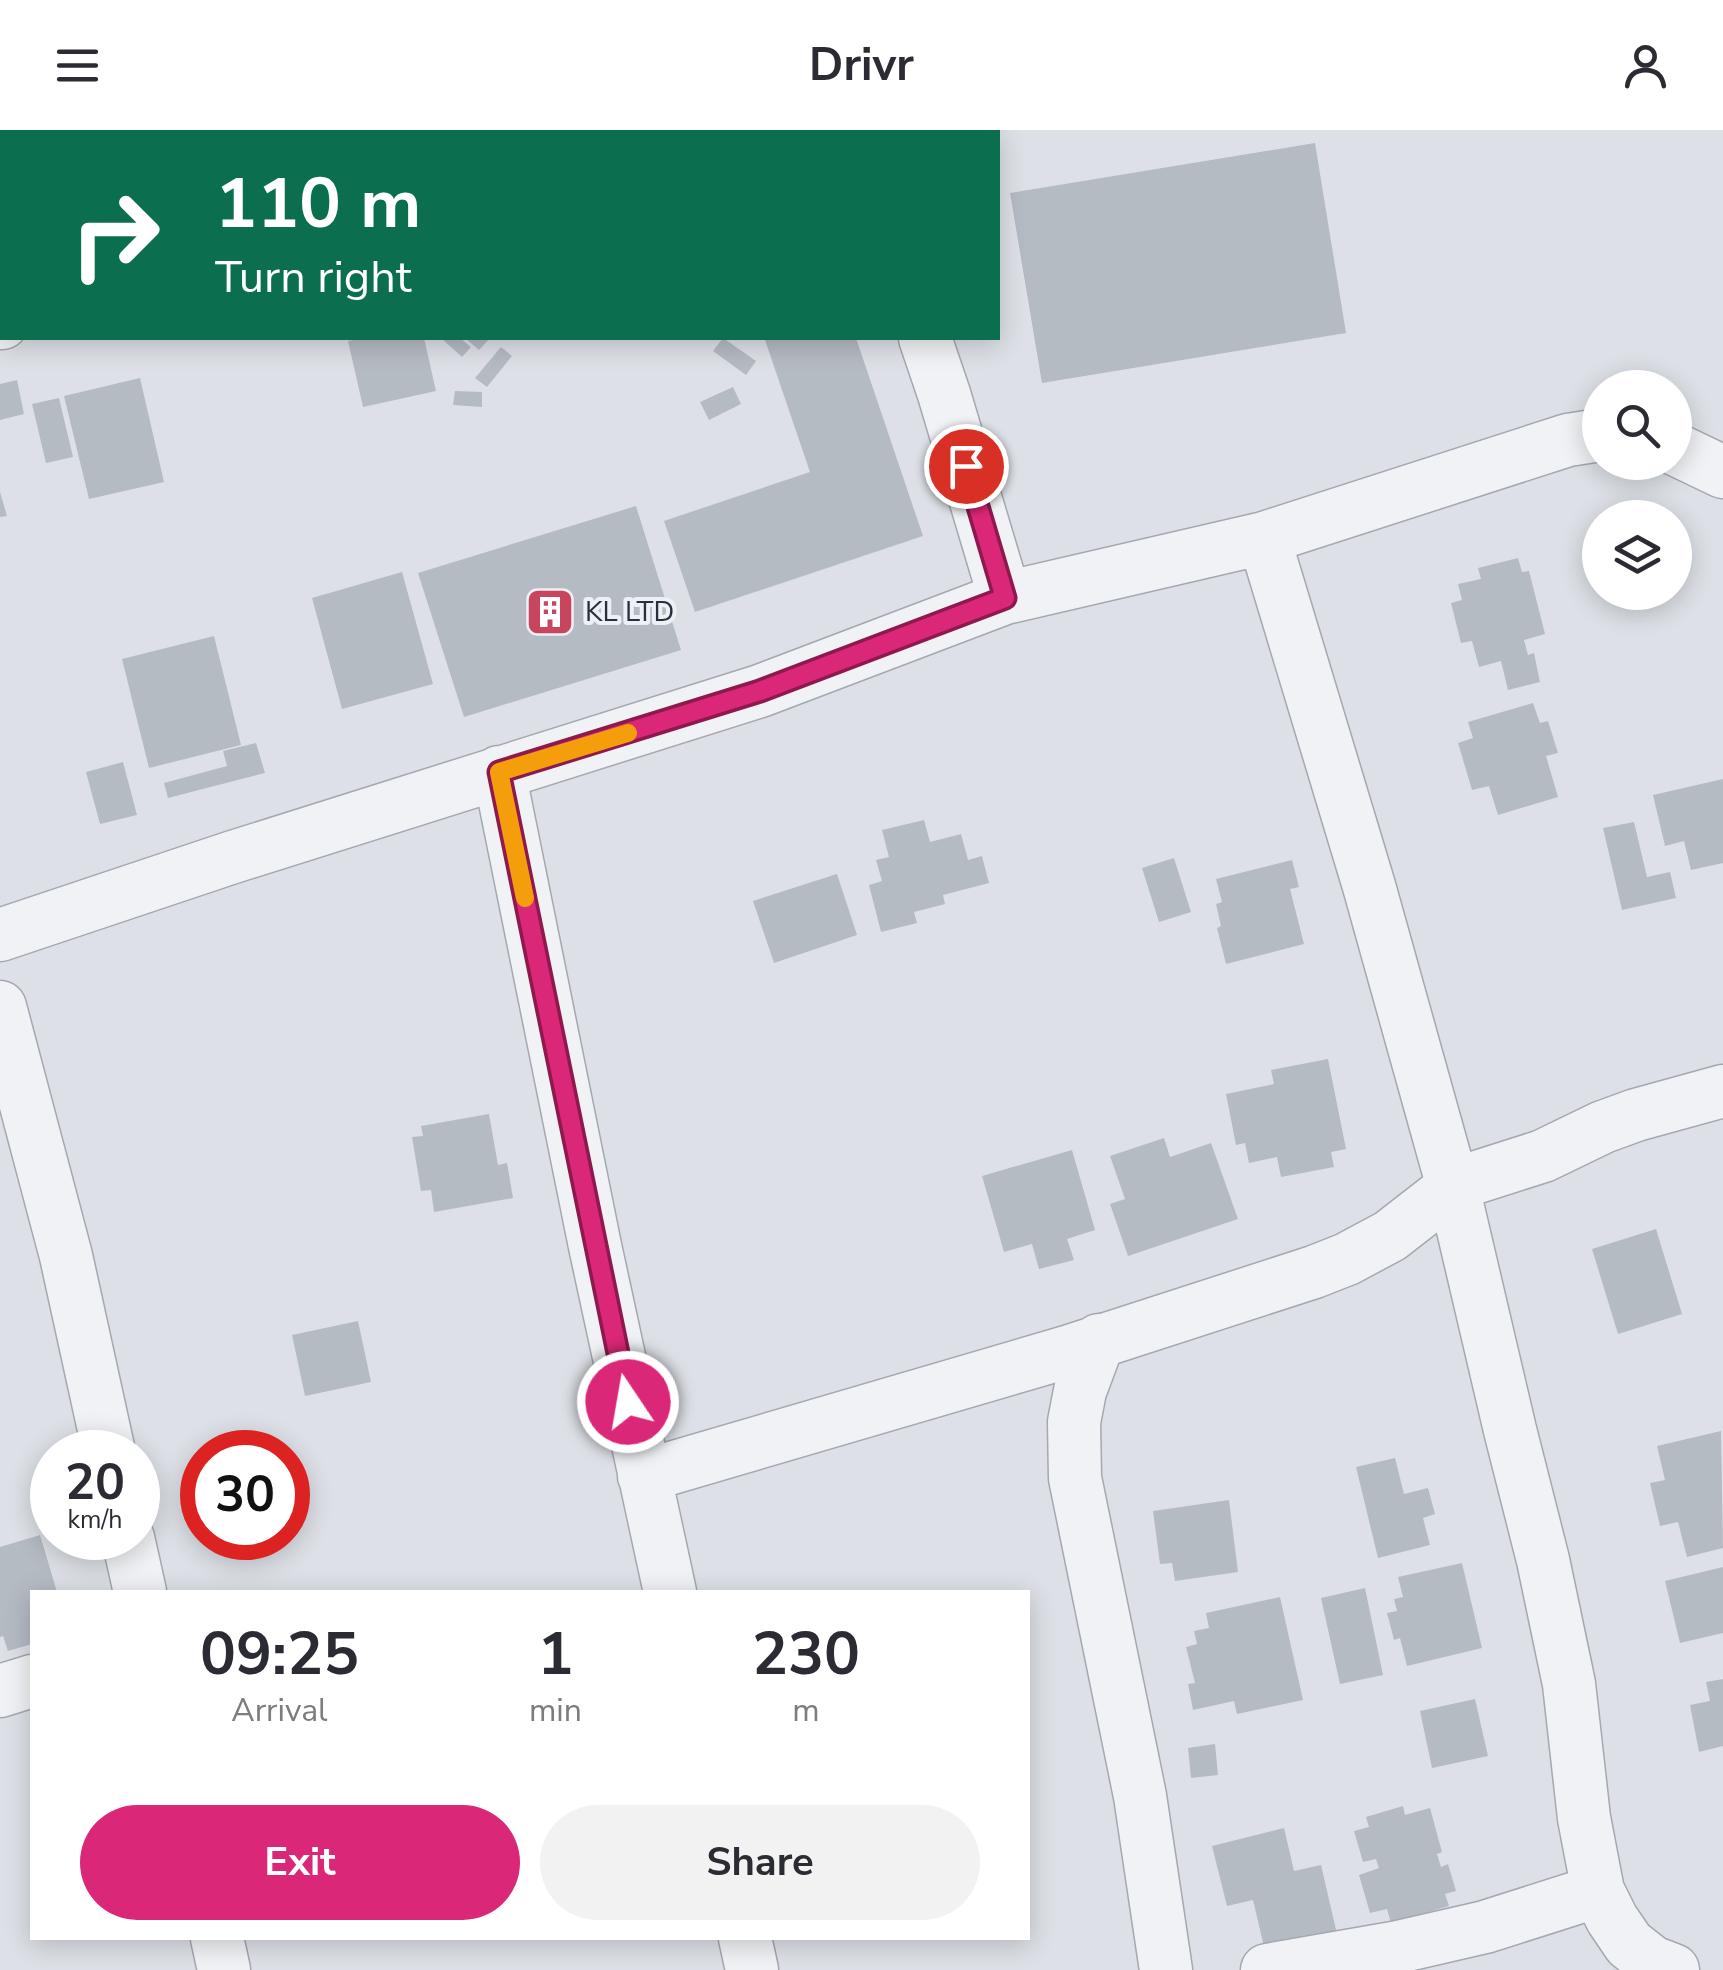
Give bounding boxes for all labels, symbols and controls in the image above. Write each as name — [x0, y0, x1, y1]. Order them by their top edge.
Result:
text: Drivr — [809, 35, 914, 96]
icon: menu — [50, 38, 105, 93]
icon: person — [1618, 38, 1673, 93]
text: 110 m — [215, 156, 421, 252]
icon: right — [50, 170, 180, 300]
text: Turn right — [215, 247, 412, 308]
map controls — [1582, 370, 1692, 610]
button: search — [1582, 370, 1692, 480]
pin — [924, 424, 1009, 509]
icon: arrive — [939, 439, 994, 494]
button: layers — [1582, 500, 1692, 610]
building icon: KL LTD — [524, 586, 576, 638]
place label: KL LTD — [585, 593, 674, 631]
position arrow — [576, 1350, 680, 1454]
speed limit sign: 30 — [180, 1430, 310, 1560]
text: 20 — [65, 1448, 125, 1517]
text: km/h — [67, 1503, 123, 1537]
text: 09:25 — [200, 1613, 359, 1695]
text: 1 — [537, 1613, 573, 1695]
text: 230 — [752, 1613, 860, 1695]
text: Arrival — [231, 1689, 328, 1732]
text: min — [529, 1689, 582, 1732]
text: m — [792, 1689, 820, 1732]
button: Exit — [80, 1805, 520, 1920]
button: Share — [540, 1805, 980, 1920]

